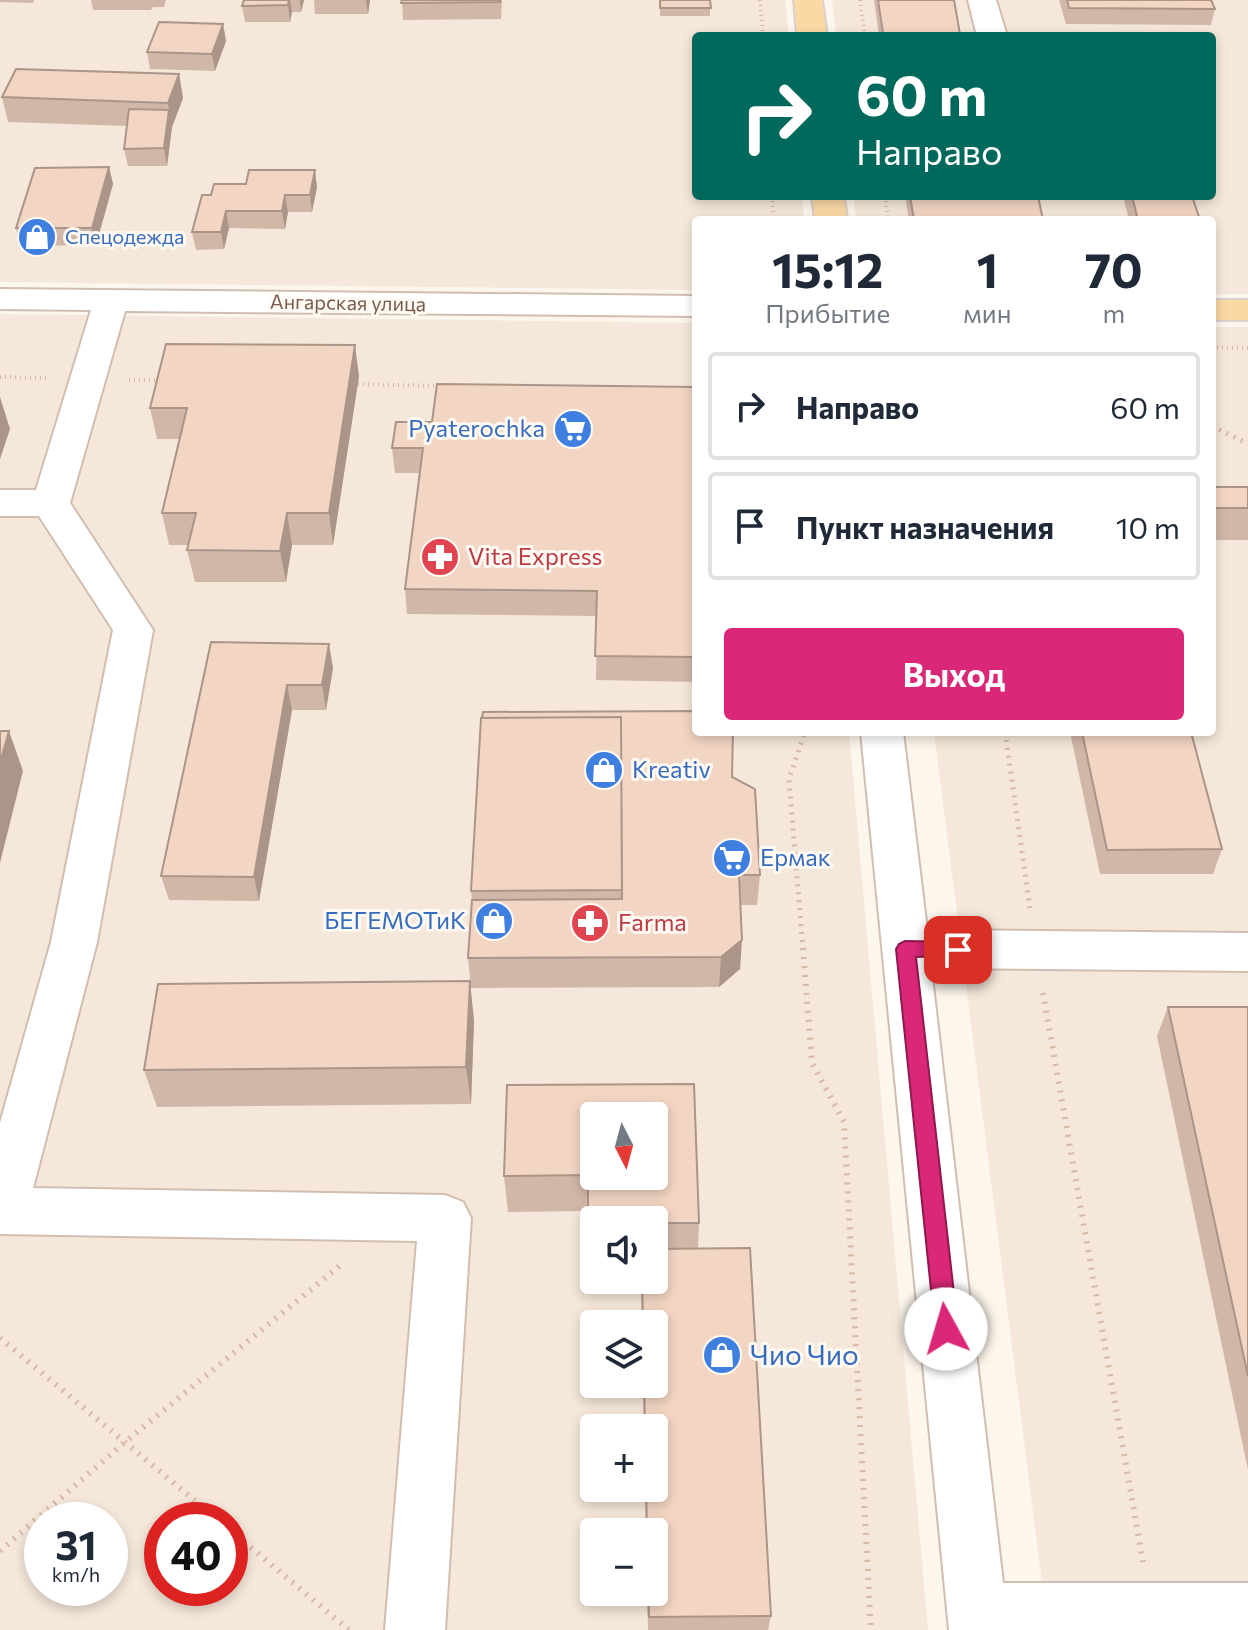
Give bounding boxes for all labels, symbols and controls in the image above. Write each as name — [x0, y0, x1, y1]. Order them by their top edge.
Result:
text: 60 m — [856, 59, 987, 128]
icon: right — [724, 64, 828, 168]
text: Направо — [856, 128, 1002, 172]
shop icon: Спецодежда — [16, 216, 58, 258]
place label: Спецодежда — [65, 224, 184, 248]
text: 15:12 — [772, 239, 883, 298]
text: 1 — [977, 239, 998, 298]
text: 70 — [1085, 239, 1143, 298]
street label: Ангарская улица — [270, 289, 426, 315]
text: Прибытие — [765, 297, 890, 328]
text: мин — [963, 297, 1012, 328]
text: m — [1102, 297, 1125, 328]
icon: right — [728, 384, 772, 428]
text: Направо — [796, 388, 919, 425]
text: 60 m — [1110, 388, 1180, 425]
supermarket icon: Pyaterochka — [552, 408, 594, 450]
place label: Pyaterochka — [408, 413, 545, 442]
icon: arrive — [728, 504, 772, 548]
text: Пункт назначения — [796, 508, 1054, 545]
text: 10 m — [1116, 508, 1180, 545]
pharmacy icon: Vita Express — [419, 536, 461, 578]
place label: Vita Express — [468, 541, 602, 570]
button: Выход — [724, 628, 1184, 720]
shop icon: Kreativ — [583, 749, 625, 791]
place label: Kreativ — [632, 754, 711, 783]
supermarket icon: Ермак — [711, 837, 753, 879]
place label: Ермак — [760, 842, 831, 871]
shop icon: БЕГЕМОТиК — [473, 900, 515, 942]
pharmacy icon: Farma — [569, 902, 611, 944]
place label: БЕГЕМОТиК — [324, 905, 466, 934]
place label: Farma — [618, 907, 687, 936]
pin — [924, 916, 992, 984]
icon: arrive — [936, 928, 980, 972]
north arrow — [580, 1102, 668, 1190]
map controls — [580, 1102, 668, 1606]
button: sound — [580, 1206, 668, 1294]
position arrow — [904, 1287, 988, 1371]
button: layers — [580, 1310, 668, 1398]
shop icon: Чио Чио — [701, 1334, 743, 1376]
place label: Чио Чио — [750, 1337, 859, 1371]
button: + — [580, 1414, 668, 1502]
speed limit sign: 40 — [144, 1502, 248, 1606]
button: − — [580, 1518, 668, 1606]
text: 31 — [55, 1519, 97, 1568]
text: km/h — [52, 1562, 100, 1586]

